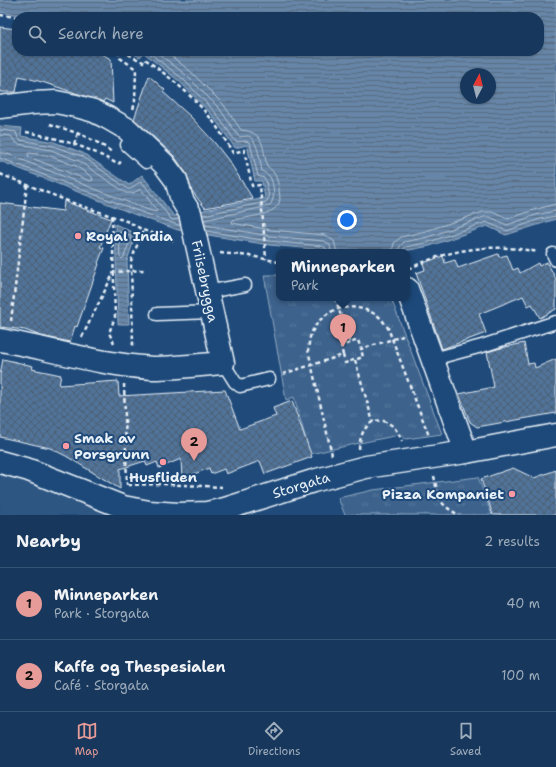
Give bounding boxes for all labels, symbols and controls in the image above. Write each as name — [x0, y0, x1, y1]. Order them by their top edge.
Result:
search box — [12, 12, 544, 56]
icon: search — [26, 23, 48, 45]
text: Search here — [58, 24, 144, 44]
north arrow — [460, 68, 496, 104]
your location — [337, 210, 357, 230]
place label: Royal India — [86, 227, 173, 245]
marker: Royal India — [73, 231, 83, 241]
street label: Friisebrygga — [188, 238, 223, 324]
popup — [276, 249, 410, 301]
text: Minneparken — [291, 257, 395, 277]
text: Park — [291, 277, 319, 294]
pin: 1 — [330, 314, 356, 347]
pin: 2 — [181, 428, 207, 461]
place label: Smak av Porsgrunn — [74, 429, 150, 463]
marker: Smak av Porsgrunn — [61, 441, 71, 451]
marker: Husfliden — [158, 457, 168, 467]
place label: Husfliden — [129, 468, 197, 486]
street label: Storgata — [270, 468, 332, 502]
place label: Pizza Kompaniet — [382, 485, 504, 503]
marker: Pizza Kompaniet — [507, 489, 517, 499]
text: Nearby — [16, 530, 81, 552]
text: 2 results — [484, 533, 540, 550]
text: Minneparken — [54, 585, 158, 605]
text: 1 — [26, 595, 32, 612]
text: 40 m — [506, 595, 540, 612]
text: Park · Storgata — [54, 605, 149, 622]
text: Kaffe og Thespesialen — [54, 657, 226, 677]
text: 2 — [24, 667, 34, 684]
text: 100 m — [501, 667, 540, 684]
text: Café · Storgata — [54, 677, 149, 694]
tab: Map — [75, 720, 98, 759]
tab: Directions — [248, 720, 300, 759]
tab: Saved — [450, 720, 481, 759]

